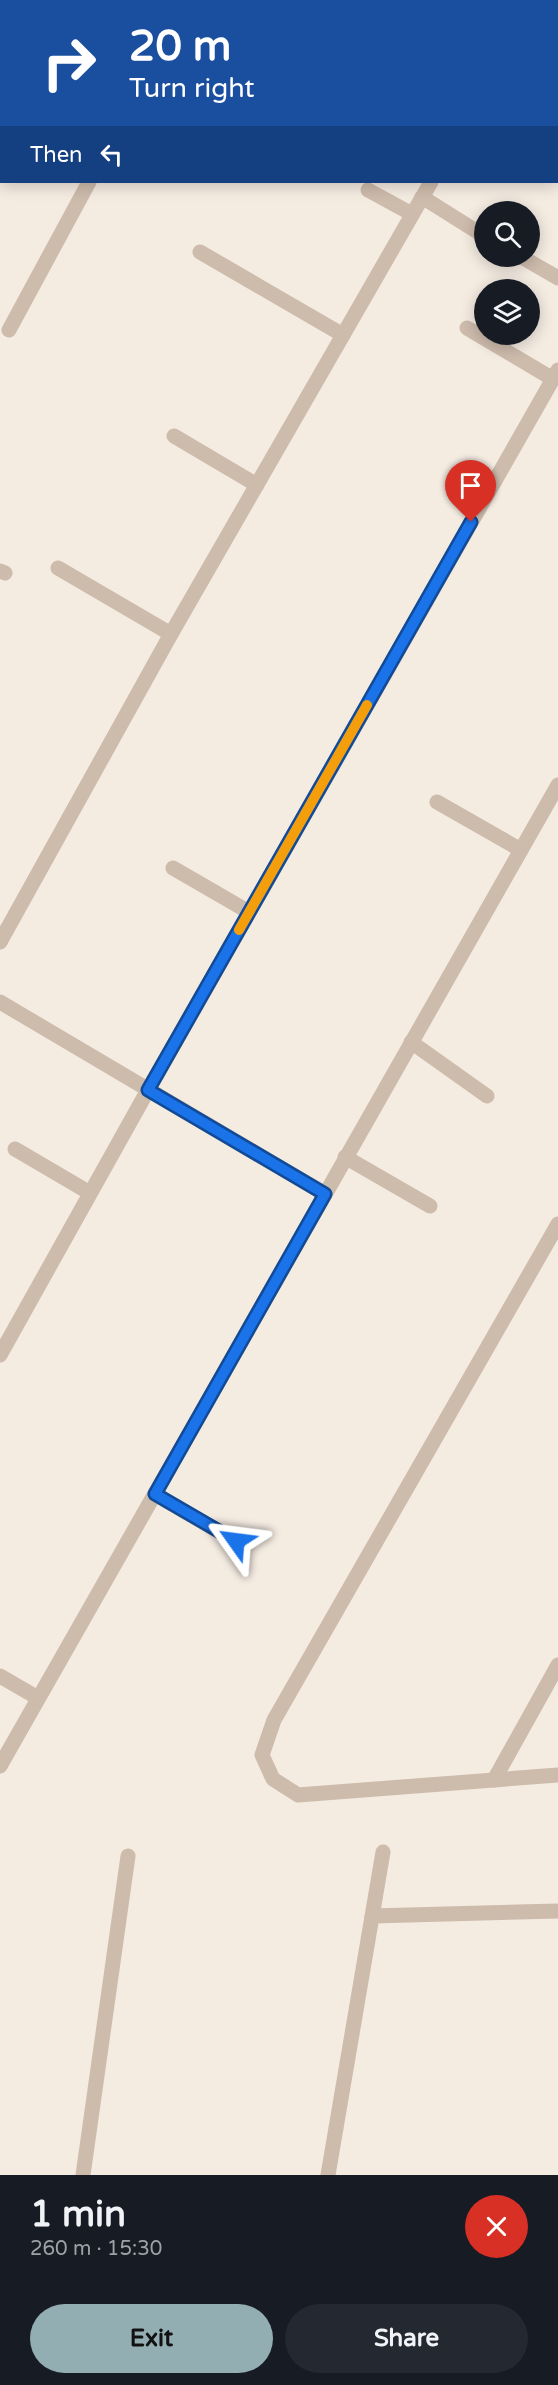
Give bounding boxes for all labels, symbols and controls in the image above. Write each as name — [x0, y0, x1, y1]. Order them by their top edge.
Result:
text: 20 m — [129, 21, 231, 72]
icon: right — [30, 24, 108, 102]
text: Turn right — [129, 72, 255, 105]
icon: left — [95, 138, 128, 171]
text: Then — [30, 142, 83, 168]
map controls — [474, 201, 540, 345]
button: search — [474, 201, 540, 267]
button: layers — [474, 279, 540, 345]
pin — [445, 460, 496, 522]
icon: arrive — [454, 469, 487, 502]
position arrow — [204, 1509, 268, 1573]
text: 1 min — [30, 2193, 126, 2236]
button: close — [465, 2195, 528, 2258]
text: 260 m · 15:30 — [30, 2237, 162, 2261]
button: Exit — [30, 2304, 273, 2373]
button: Share — [285, 2304, 528, 2373]

